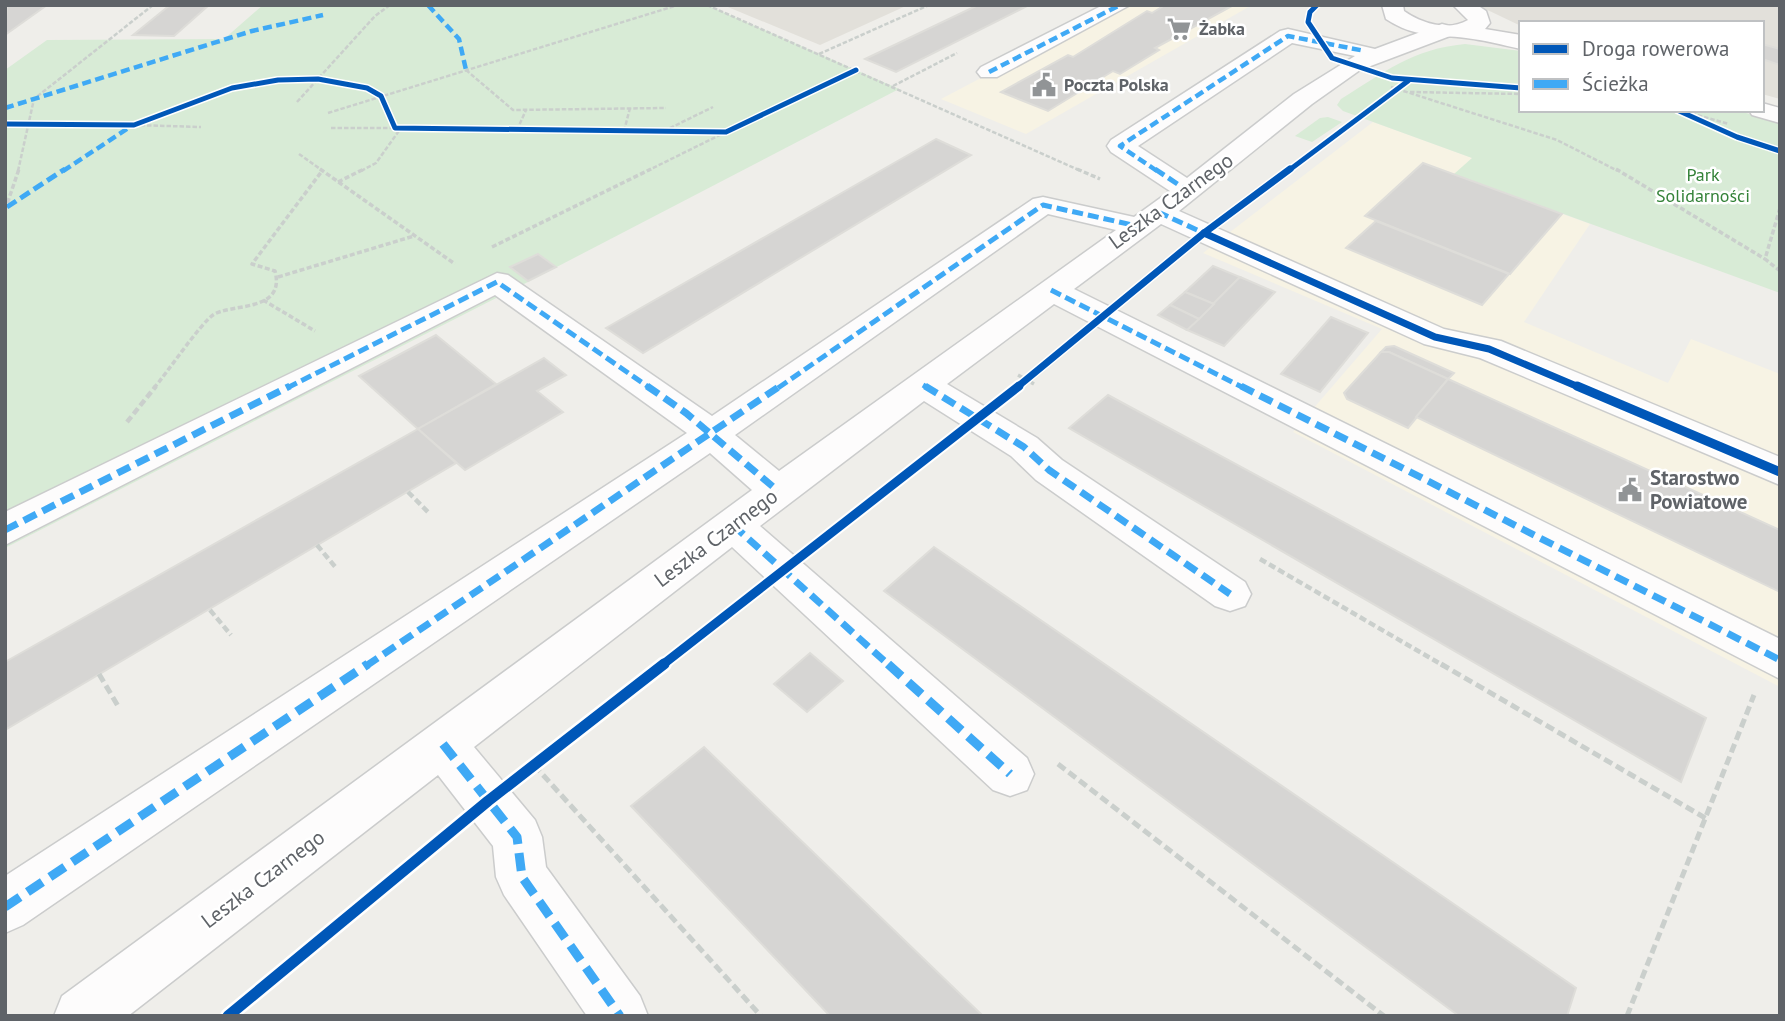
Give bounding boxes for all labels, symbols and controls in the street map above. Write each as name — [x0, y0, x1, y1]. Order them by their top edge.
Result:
supermarket icon: Żabka — [1165, 15, 1193, 43]
place label: Żabka — [1199, 17, 1245, 40]
legend — [1519, 21, 1764, 112]
text: Droga rowerowa — [1582, 35, 1729, 62]
text: Ścieżka — [1582, 70, 1649, 97]
public building icon: Poczta Polska — [1030, 71, 1058, 99]
place label: Poczta Polska — [1064, 73, 1169, 96]
street label: Leszka Czarnego — [1103, 146, 1238, 255]
park label: Park Solidarności — [1656, 163, 1750, 207]
place label: Starostwo Powiatowe — [1650, 464, 1747, 515]
public building icon: Starostwo Powiatowe — [1616, 476, 1644, 504]
street label: Leszka Czarnego — [649, 482, 783, 593]
street label: Leszka Czarnego — [196, 823, 330, 934]

